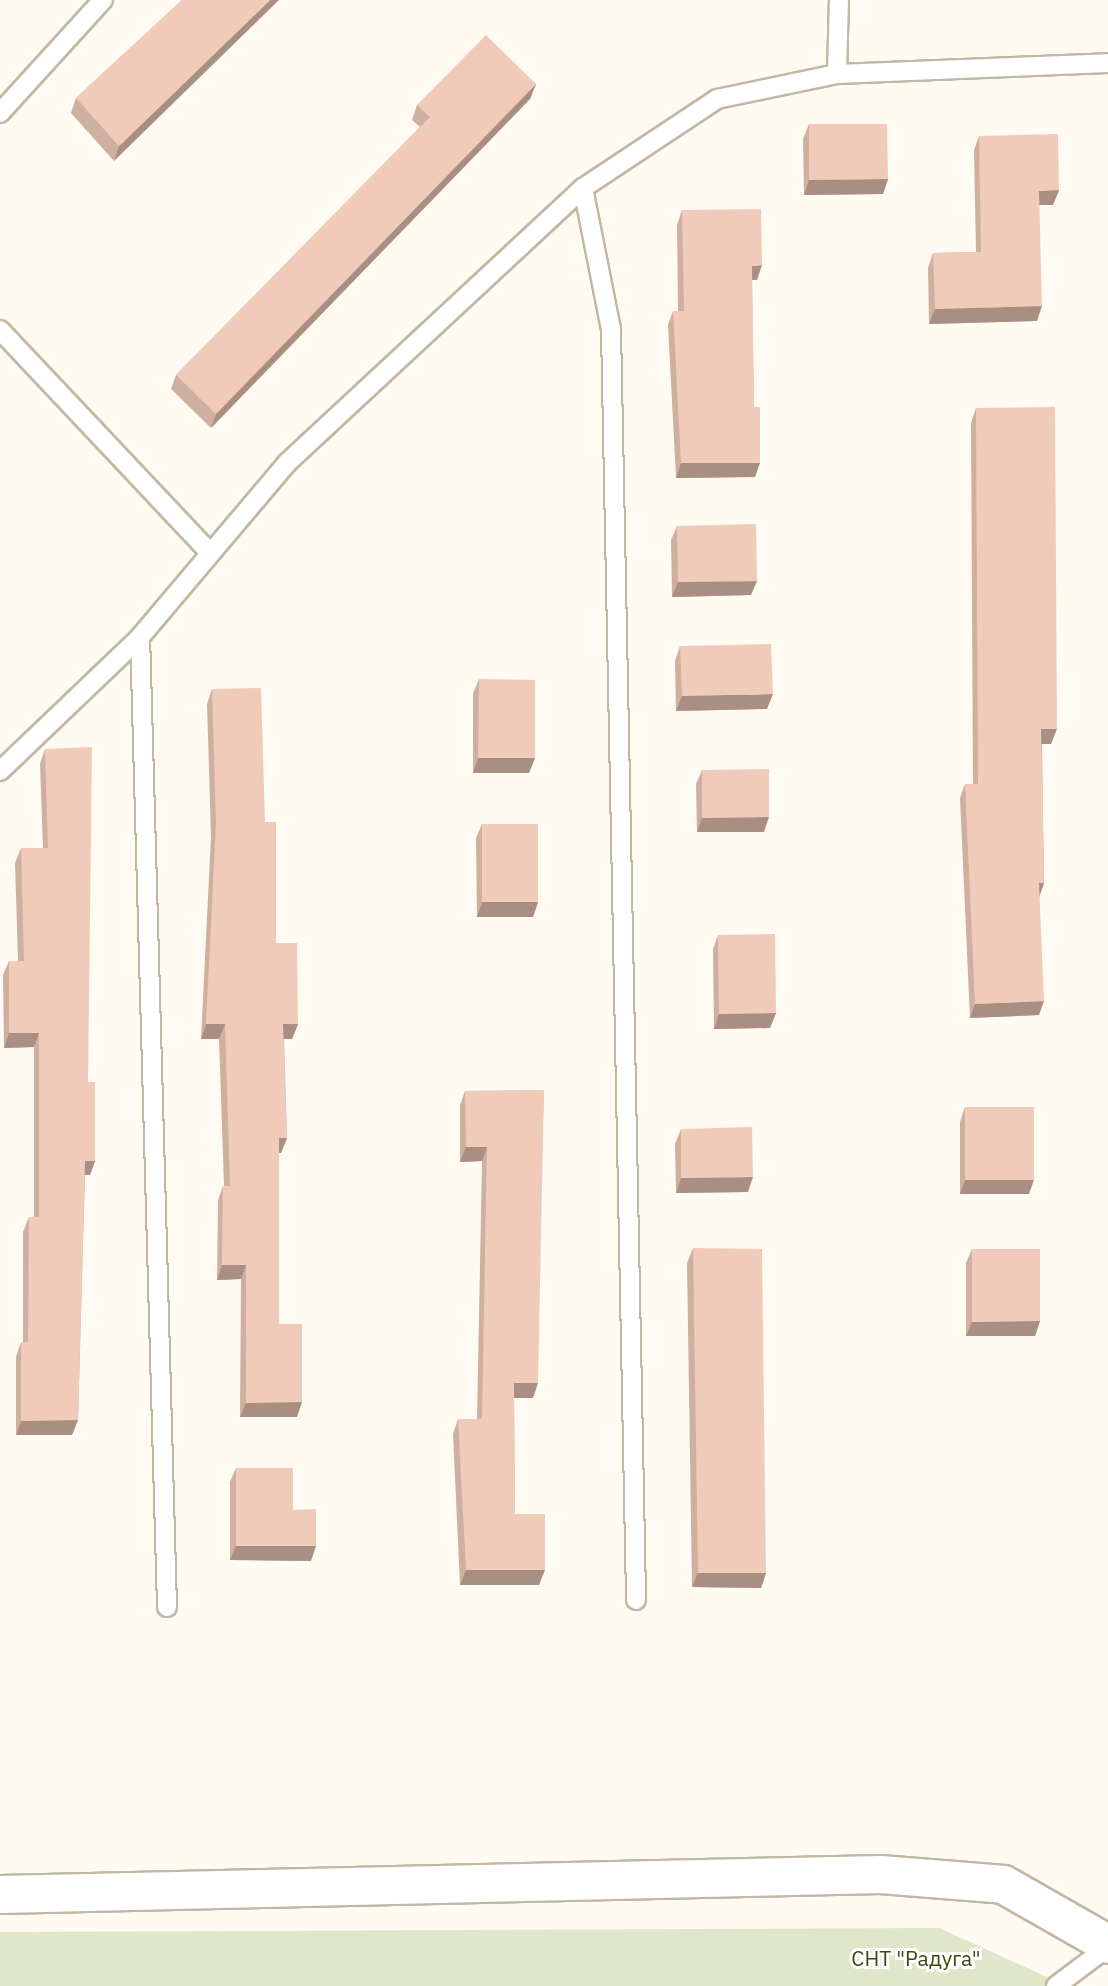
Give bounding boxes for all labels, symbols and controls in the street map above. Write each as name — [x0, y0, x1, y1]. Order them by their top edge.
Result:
park label: СНТ "Радуга" — [851, 1945, 981, 1971]

